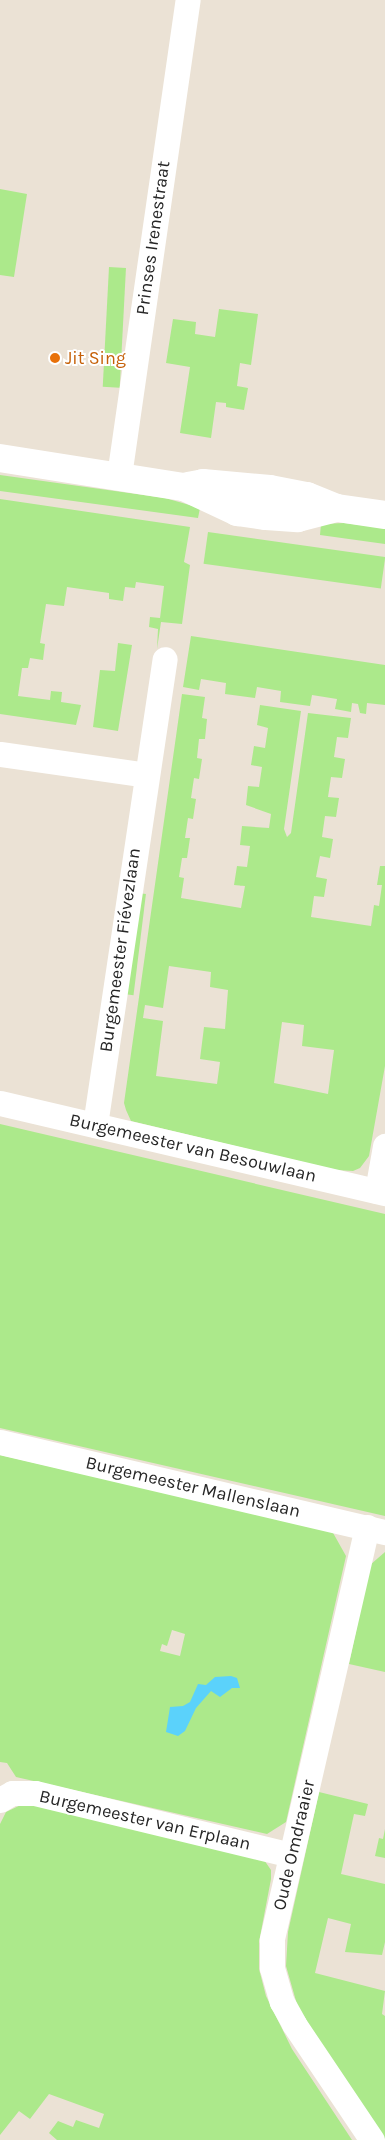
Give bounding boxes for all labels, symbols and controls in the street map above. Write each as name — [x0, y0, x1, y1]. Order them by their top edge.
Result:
street label: Prinses Irenestraat — [131, 160, 175, 316]
place label: Jit Sing — [65, 347, 126, 369]
marker: Jit Sing — [49, 352, 61, 364]
street label: Burgemeester Fiévezlaan — [95, 847, 145, 1053]
street label: Burgemeester van Besouwlaan — [67, 1109, 319, 1187]
street label: Burgemeester Mallenslaan — [83, 1452, 303, 1522]
street label: Oude Omdraaier — [268, 1778, 320, 1912]
street label: Burgemeester van Erplaan — [37, 1785, 253, 1855]

